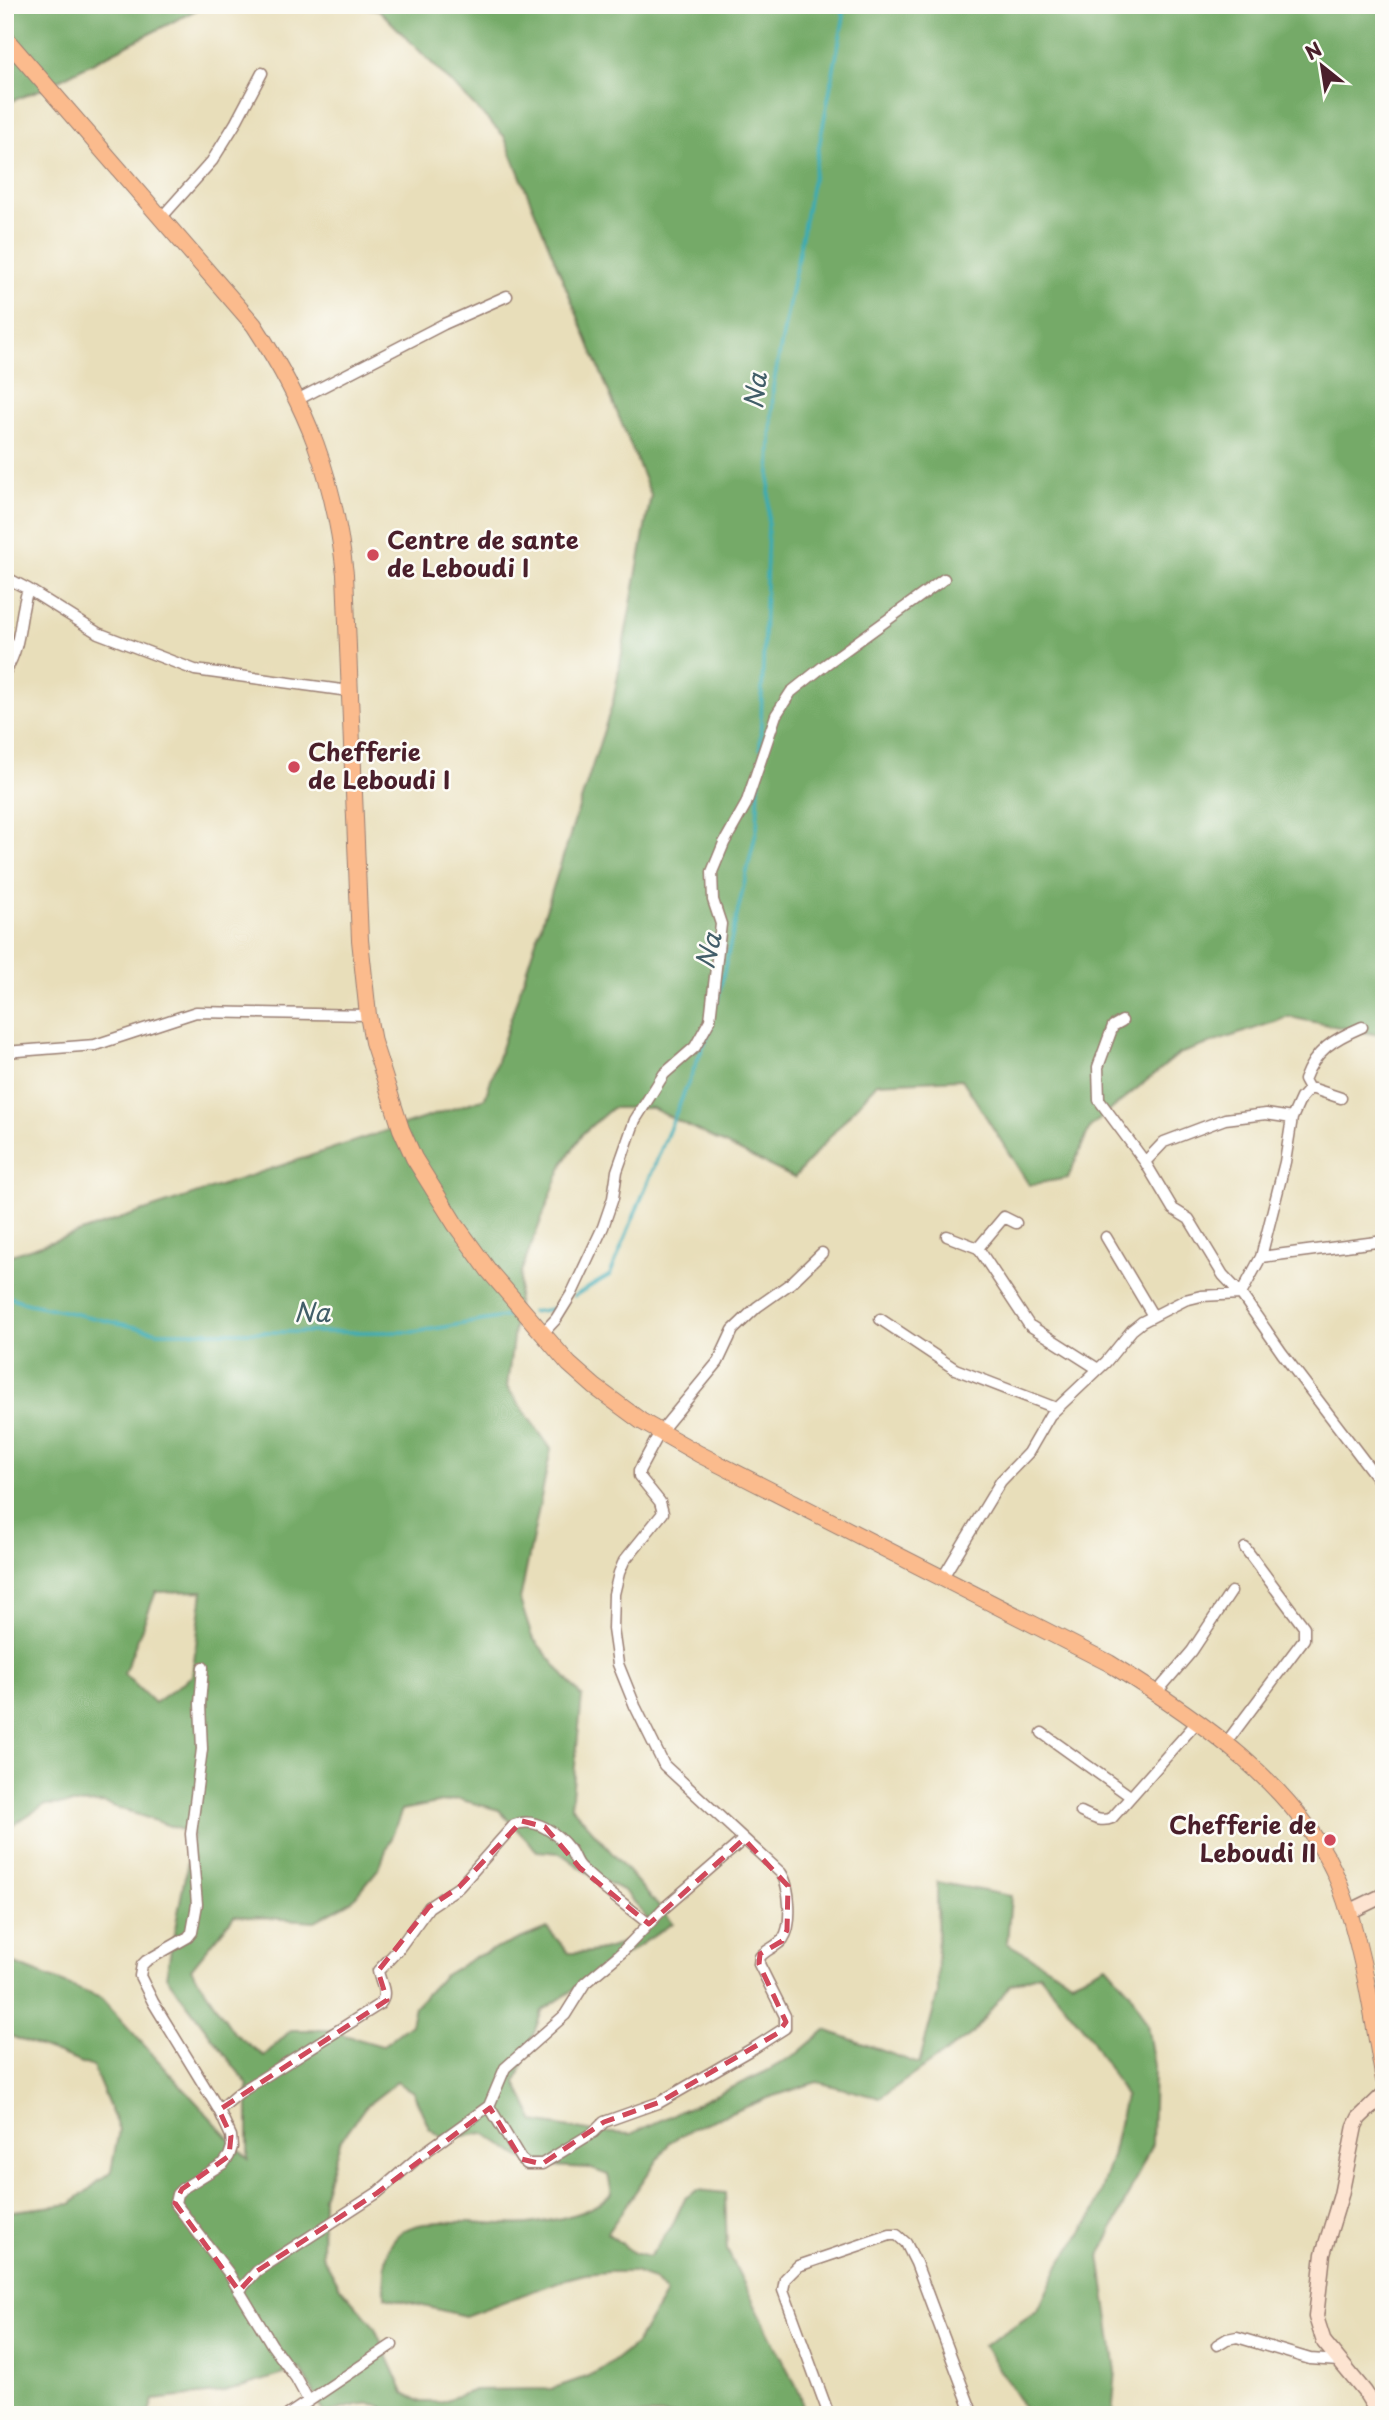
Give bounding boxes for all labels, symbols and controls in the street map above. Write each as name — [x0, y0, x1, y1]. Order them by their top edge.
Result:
north arrow — [1288, 32, 1358, 102]
text: N — [1299, 35, 1327, 66]
water label: Na — [733, 370, 776, 411]
place label: Centre de sante de Leboudi I — [387, 521, 579, 585]
marker: Centre de sante de Leboudi I — [365, 547, 381, 563]
place label: Chefferie de Leboudi I — [308, 733, 450, 797]
marker: Chefferie de Leboudi I — [286, 759, 302, 775]
water label: Na — [684, 928, 731, 973]
water label: Na — [294, 1292, 331, 1331]
place label: Chefferie de Leboudi II — [1169, 1806, 1316, 1870]
marker: Chefferie de Leboudi II — [1322, 1832, 1338, 1848]

